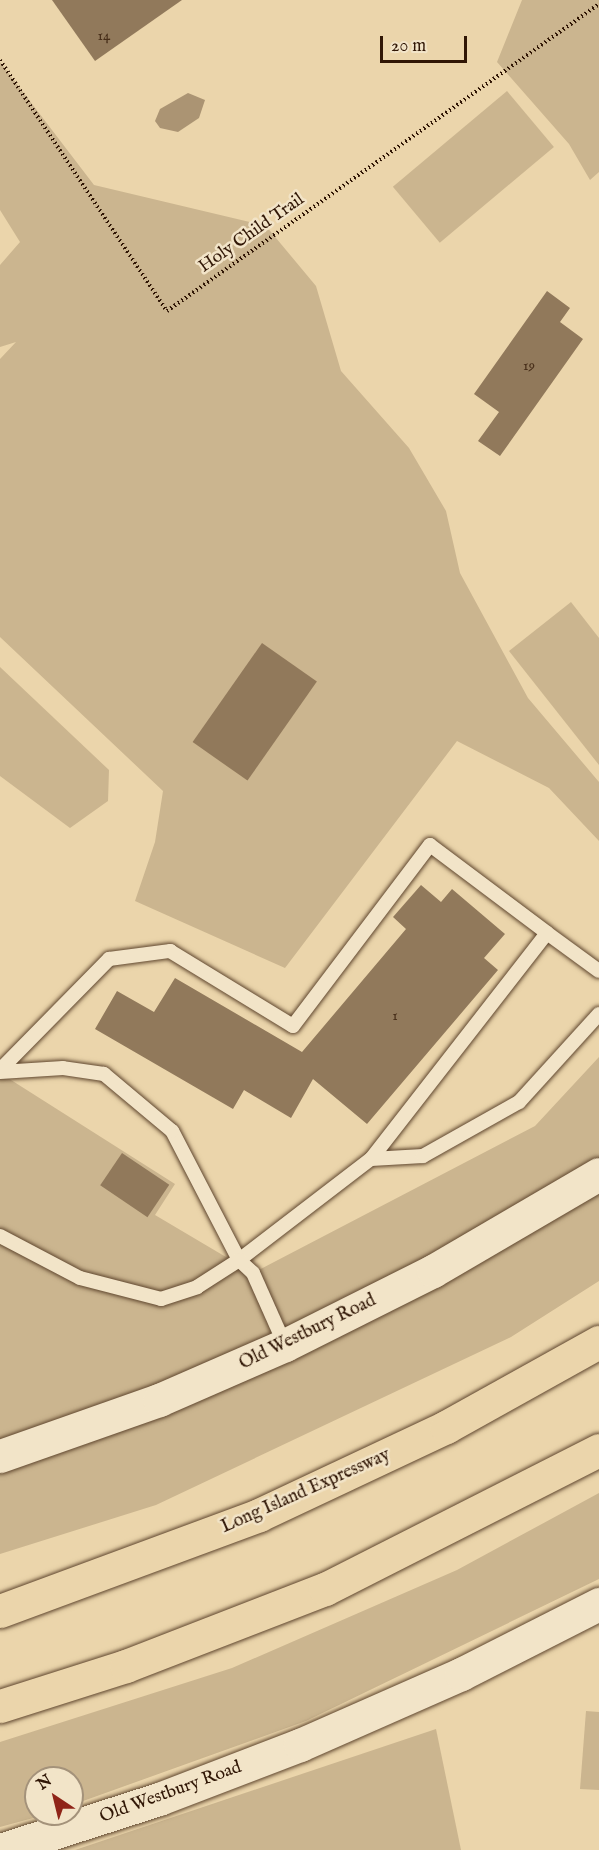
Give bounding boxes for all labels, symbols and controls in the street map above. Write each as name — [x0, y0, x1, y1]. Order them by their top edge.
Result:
scale bar — [383, 24, 470, 62]
house number: 14 — [98, 27, 110, 45]
text: 20 m — [391, 35, 426, 58]
street label: Holy Child Trail — [195, 190, 309, 278]
house number: 19 — [523, 357, 535, 375]
house number: 1 — [392, 1007, 398, 1025]
street label: Old Westbury Road — [236, 1291, 380, 1375]
street label: Long Island Expressway — [218, 1445, 394, 1539]
street label: Old Westbury Road — [97, 1757, 245, 1829]
north arrow — [24, 1766, 84, 1826]
text: N — [33, 1771, 56, 1795]

